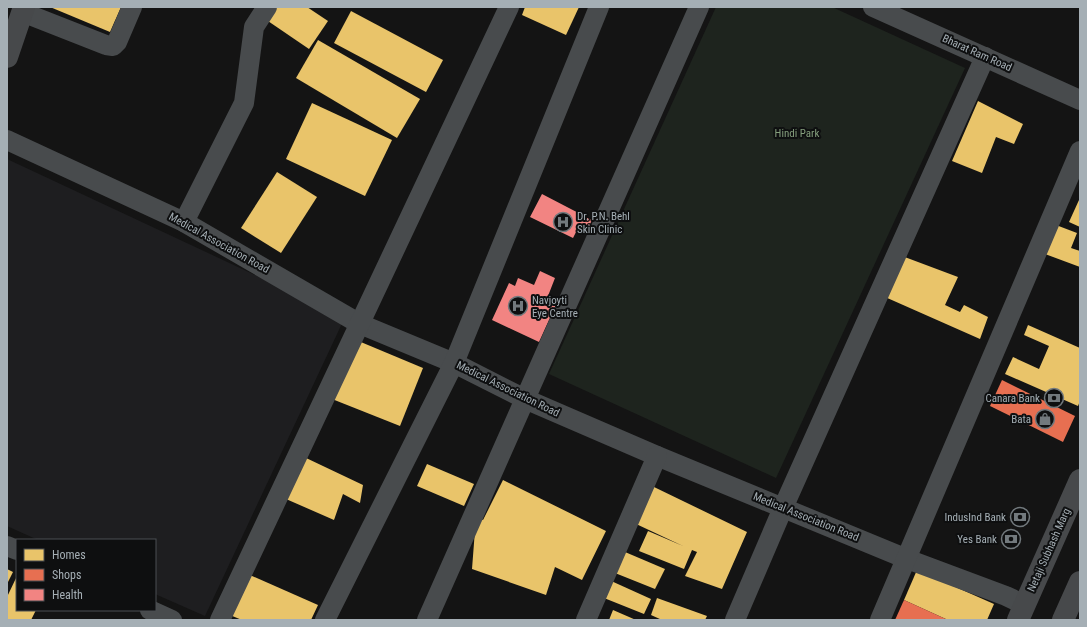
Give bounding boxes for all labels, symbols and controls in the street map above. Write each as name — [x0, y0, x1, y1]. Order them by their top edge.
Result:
street label: Bharat Ram Road — [940, 32, 1014, 74]
park label: Hindi Park — [775, 127, 819, 140]
street label: Medical Association Road — [166, 210, 272, 276]
place label: Dr. P.N. Behl Skin Clinic — [577, 210, 630, 236]
hospital icon: Dr. P.N. Behl Skin Clinic — [552, 211, 574, 233]
place label: Navjoyti Eye Centre — [532, 294, 578, 320]
hospital icon: Navjoyti Eye Centre — [507, 295, 529, 317]
street label: Medical Association Road — [454, 358, 562, 420]
bank icon: Canara Bank — [1043, 387, 1065, 409]
place label: Canara Bank — [985, 392, 1040, 405]
shop icon: Bata — [1034, 408, 1056, 430]
place label: Bata — [1011, 413, 1031, 426]
street label: Medical Association Road — [751, 490, 861, 544]
bank icon: IndusInd Bank — [1009, 506, 1031, 528]
street label: Netaji Subhash Marg — [1025, 506, 1073, 594]
place label: IndusInd Bank — [945, 511, 1006, 524]
bank icon: Yes Bank — [1000, 528, 1022, 550]
place label: Yes Bank — [957, 533, 997, 546]
legend — [16, 539, 156, 611]
text: Homes — [52, 548, 86, 562]
text: Shops — [52, 568, 81, 582]
text: Health — [52, 588, 83, 602]

